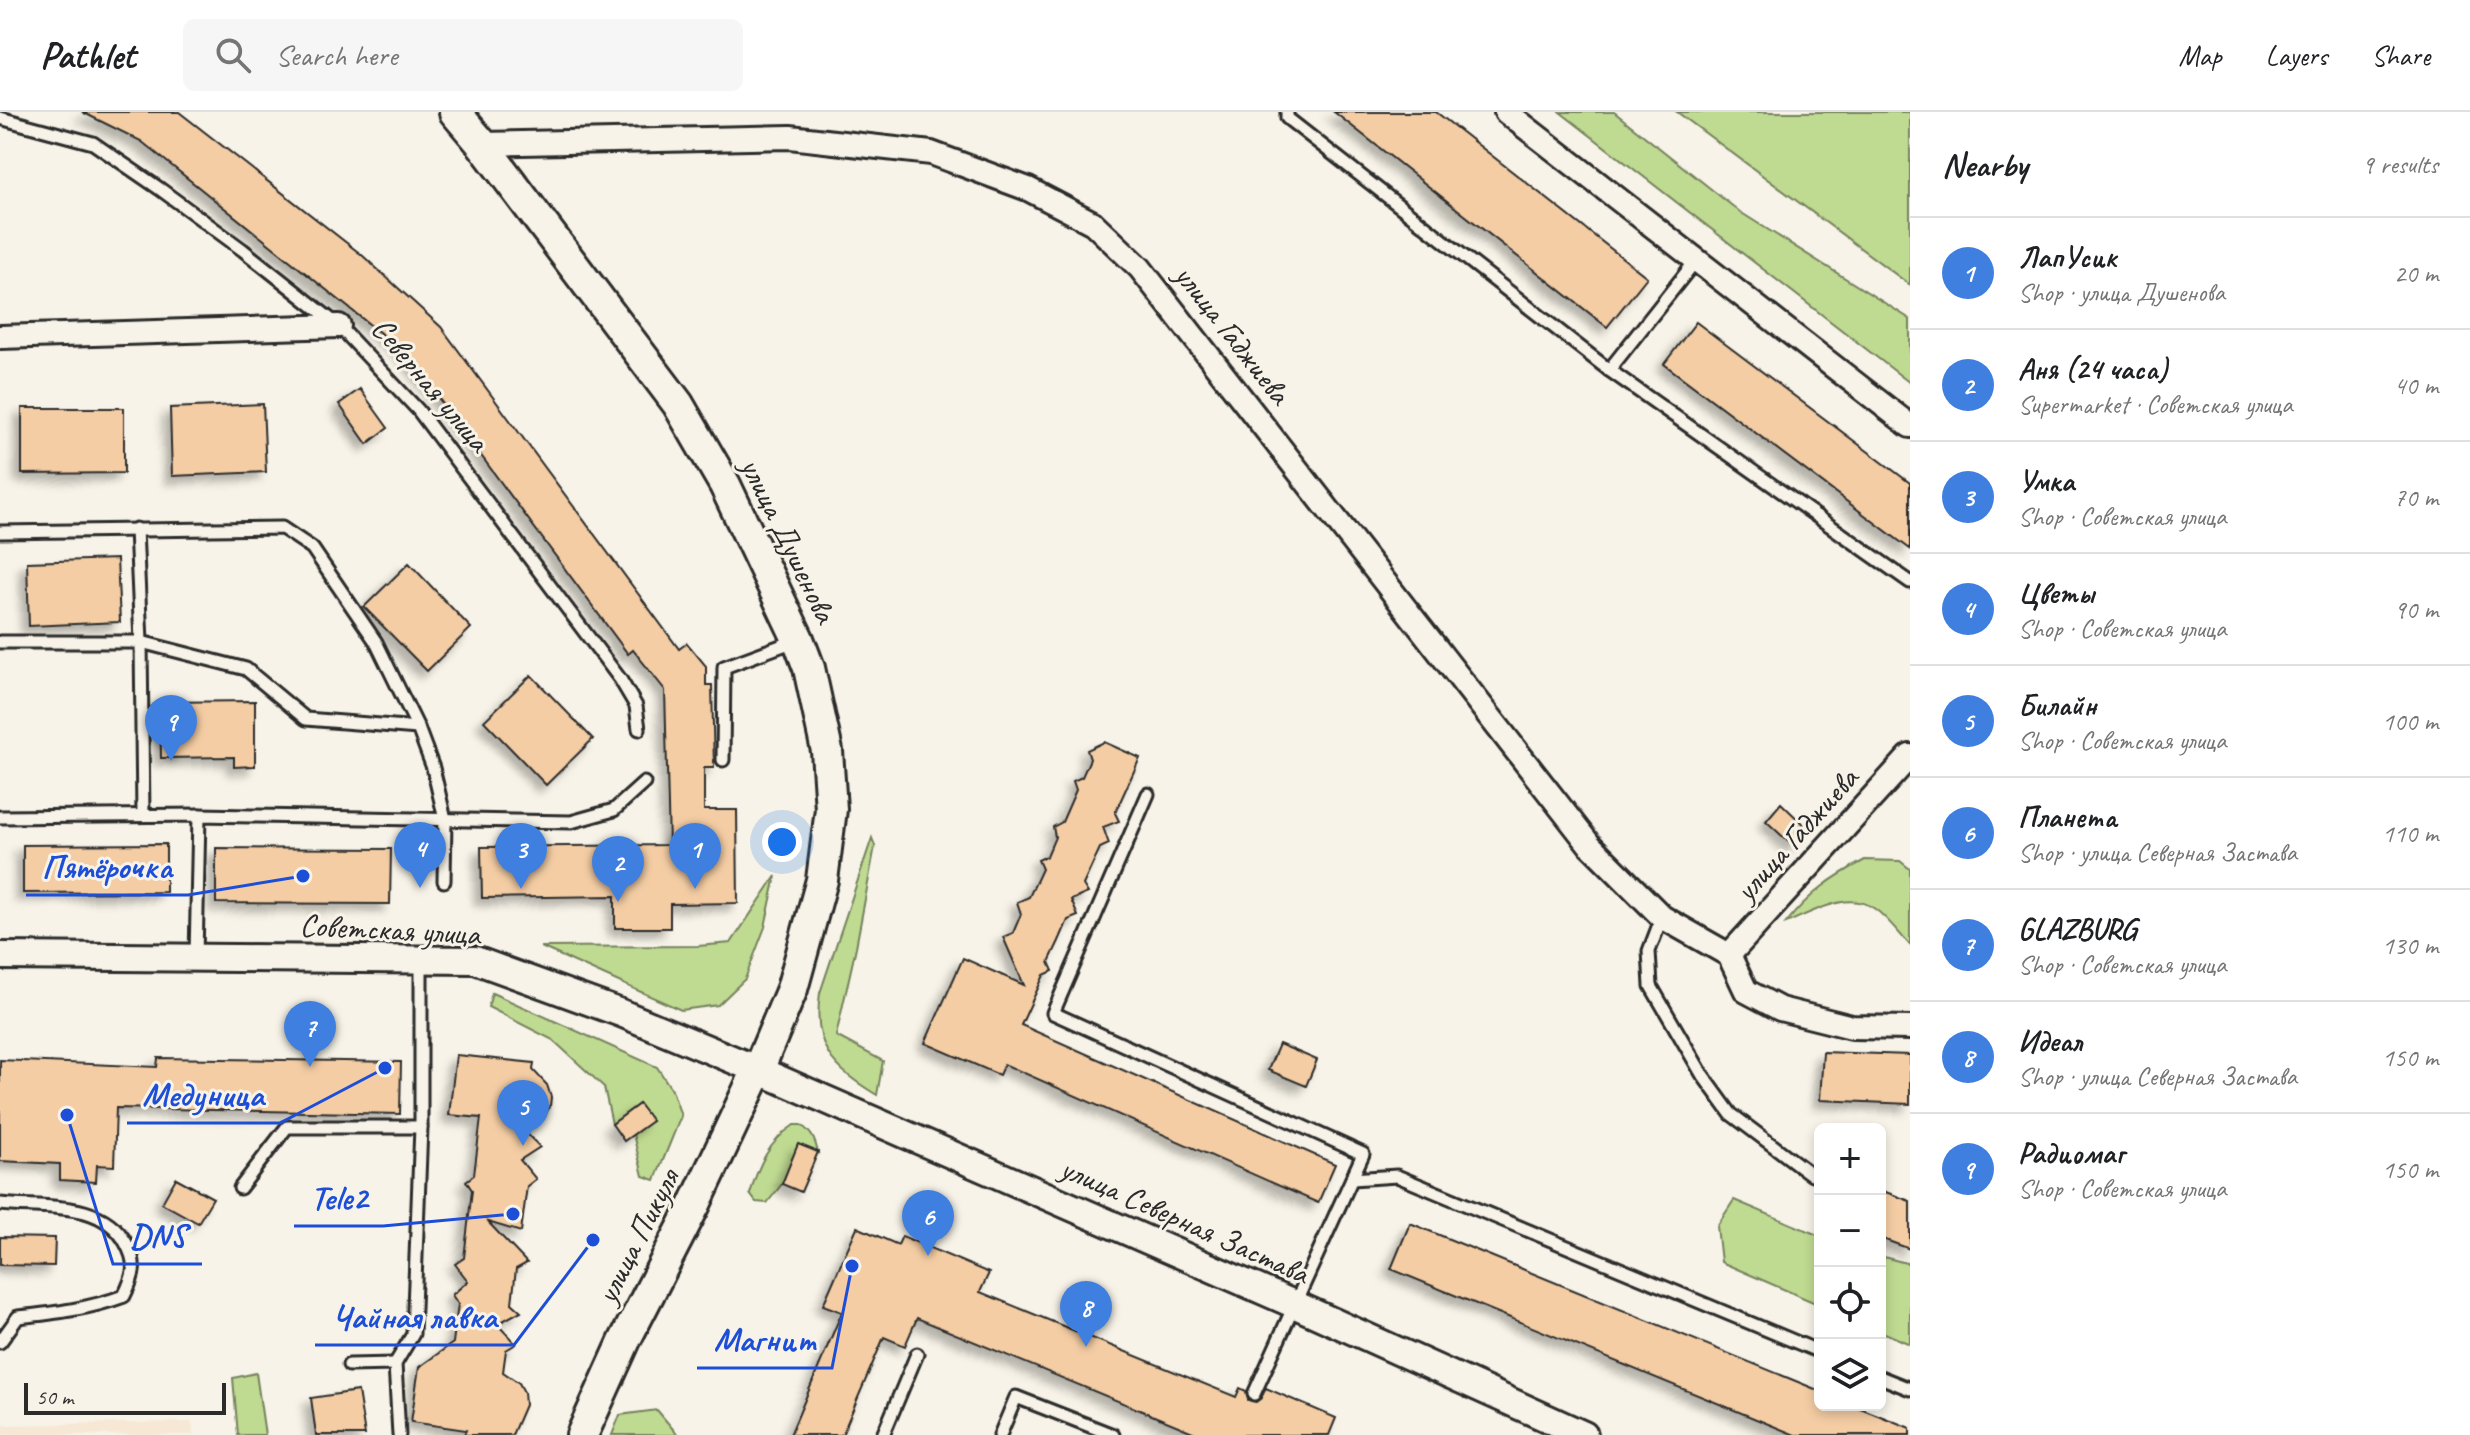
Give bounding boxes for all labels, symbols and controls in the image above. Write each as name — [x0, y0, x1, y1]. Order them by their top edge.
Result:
search box — [183, 19, 743, 91]
text: Pathlet — [40, 32, 135, 79]
icon: search — [211, 33, 255, 77]
text: Search here — [275, 36, 398, 74]
text: Map — [2179, 38, 2222, 73]
text: Layers — [2266, 38, 2327, 73]
text: Share — [2371, 38, 2430, 73]
text: Nearby — [1942, 143, 2028, 186]
text: 9 results — [2362, 148, 2438, 181]
text: ЛапУсик — [2018, 238, 2117, 276]
street label: улица Гаджиева — [1164, 255, 1301, 414]
text: 1 — [1962, 257, 1974, 290]
text: 20 m — [2394, 257, 2438, 290]
text: Shop · улица Душенова — [2018, 276, 2225, 309]
street label: Северная улица — [362, 309, 500, 462]
text: Аня (24 часа) — [2018, 350, 2168, 388]
text: 2 — [1962, 369, 1974, 402]
text: 40 m — [2394, 369, 2438, 402]
text: Supermarket · Советская улица — [2018, 388, 2293, 421]
street label: улица Душенова — [730, 449, 847, 631]
text: Умка — [2018, 462, 2074, 500]
text: 3 — [1962, 481, 1974, 514]
text: 70 m — [2394, 481, 2438, 514]
text: Shop · Советская улица — [2018, 500, 2226, 533]
text: Цветы — [2018, 574, 2094, 612]
text: 4 — [1962, 593, 1974, 626]
text: 90 m — [2394, 593, 2438, 626]
text: Shop · Советская улица — [2018, 612, 2226, 645]
text: Билайн — [2018, 686, 2096, 724]
pin: 9 — [145, 695, 197, 761]
text: 5 — [1962, 705, 1974, 738]
text: 100 m — [2382, 705, 2438, 738]
text: Shop · Советская улица — [2018, 724, 2226, 757]
street label: улица Гаджиева — [1724, 757, 1869, 911]
text: Планета — [2018, 798, 2116, 836]
text: 6 — [1962, 817, 1974, 850]
text: 110 m — [2382, 817, 2438, 850]
pin: 4 — [394, 822, 446, 888]
your location — [762, 822, 802, 862]
pin: 3 — [495, 823, 547, 889]
pin: 1 — [669, 823, 721, 889]
pin: 2 — [592, 836, 644, 902]
text: Shop · улица Северная Застава — [2018, 836, 2297, 869]
callout: Пятёрочка — [26, 837, 188, 895]
text: Пятёрочка — [42, 845, 174, 888]
street label: Советская улица — [299, 904, 483, 955]
text: GLAZBURG — [2018, 910, 2136, 948]
text: 7 — [1962, 929, 1974, 962]
text: 130 m — [2382, 929, 2438, 962]
text: Shop · Советская улица — [2018, 948, 2226, 981]
pin: 7 — [284, 1001, 336, 1067]
text: Идеал — [2018, 1022, 2082, 1060]
text: 8 — [1962, 1041, 1974, 1074]
text: 150 m — [2382, 1041, 2438, 1074]
text: Shop · улица Северная Застава — [2018, 1060, 2297, 1093]
callout: Медуница — [127, 1065, 280, 1123]
text: Медуница — [142, 1073, 266, 1116]
pin: 5 — [497, 1080, 549, 1146]
map controls — [1814, 1123, 1886, 1411]
button: + — [1814, 1123, 1886, 1195]
text: Радиомаг — [2018, 1134, 2124, 1172]
street label: улица Северная Застава — [1052, 1147, 1317, 1294]
text: 9 — [1962, 1153, 1974, 1186]
text: 150 m — [2382, 1153, 2438, 1186]
street label: улица Пикуля — [585, 1160, 690, 1312]
callout: Tele2 — [294, 1168, 383, 1226]
text: Shop · Советская улица — [2018, 1172, 2226, 1205]
text: Tele2 — [311, 1176, 370, 1219]
pin: 6 — [902, 1190, 954, 1256]
button: − — [1814, 1195, 1886, 1267]
callout: DNS — [113, 1206, 202, 1264]
text: DNS — [130, 1214, 191, 1257]
button: locate — [1814, 1267, 1886, 1339]
pin: 8 — [1060, 1281, 1112, 1347]
callout: Чайная лавка — [315, 1287, 514, 1345]
text: Чайная лавка — [331, 1295, 500, 1338]
callout: Магнит — [697, 1310, 832, 1368]
text: Магнит — [714, 1318, 818, 1361]
button: layers — [1814, 1339, 1886, 1411]
scale bar — [24, 1379, 226, 1415]
text: 50 m — [36, 1383, 73, 1411]

